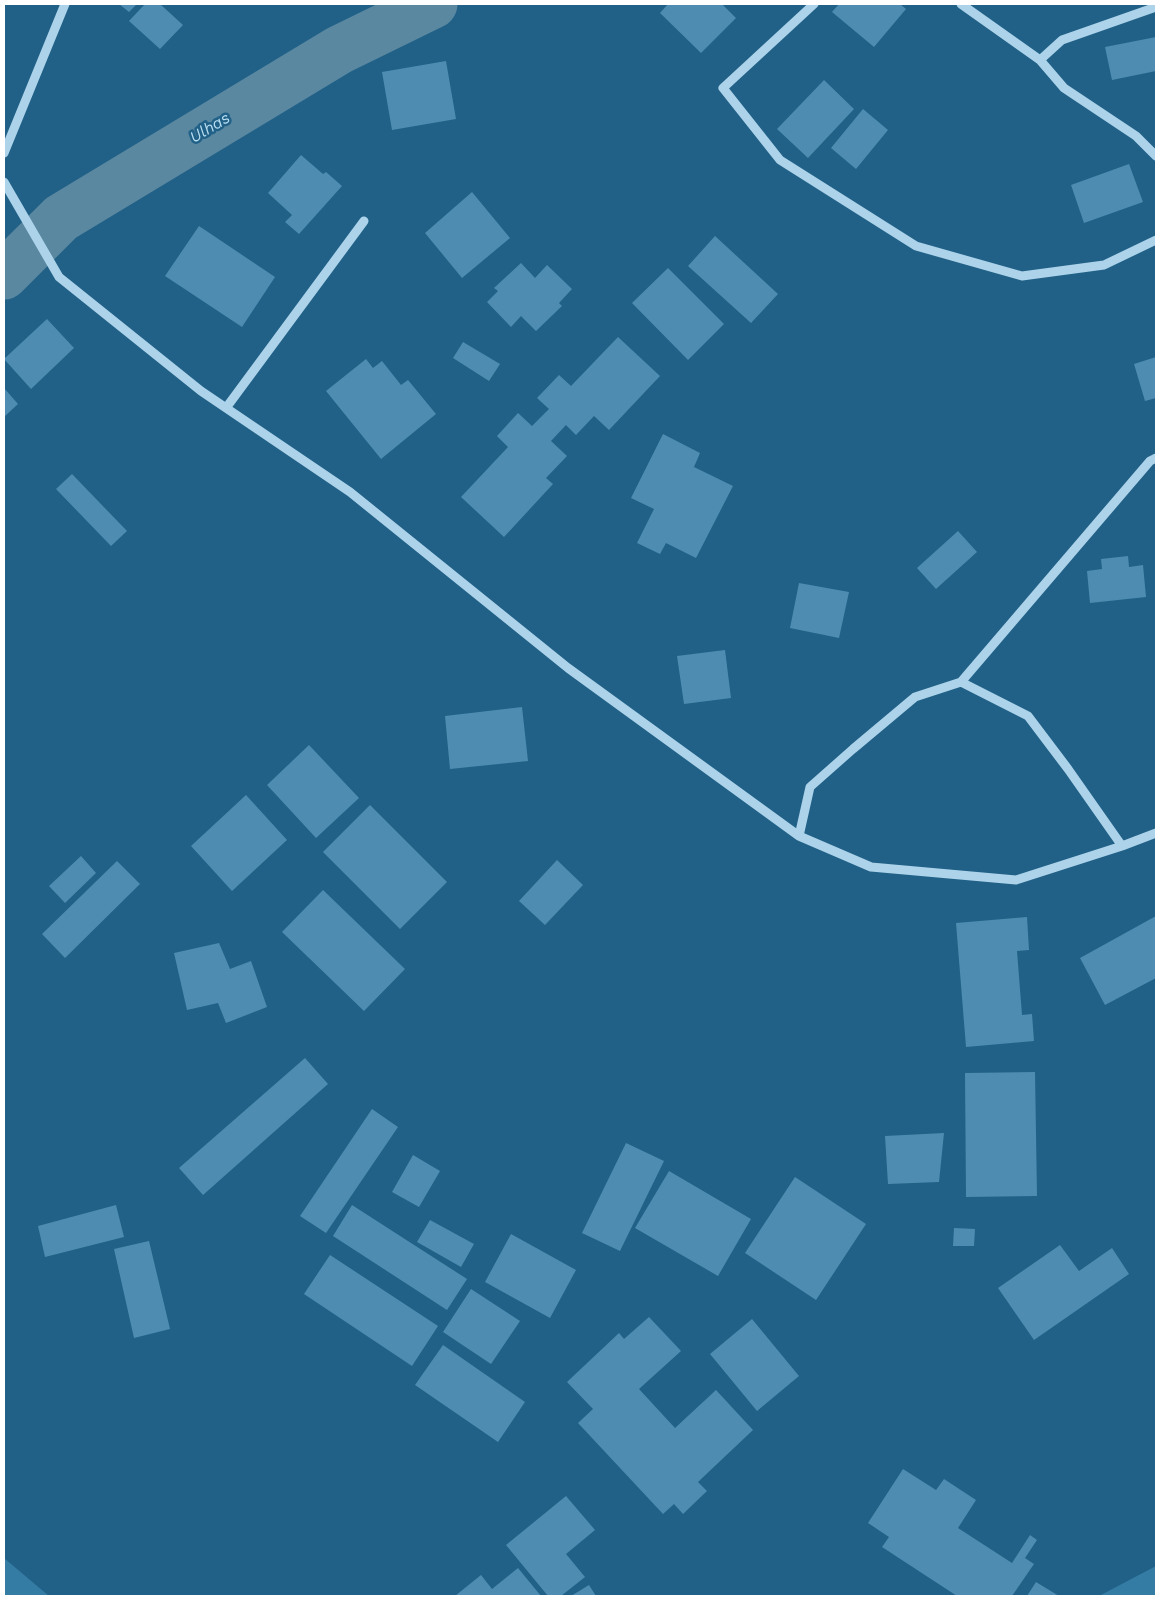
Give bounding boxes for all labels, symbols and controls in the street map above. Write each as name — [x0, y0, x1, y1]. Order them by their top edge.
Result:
water label: Ulhas — [186, 109, 234, 147]

